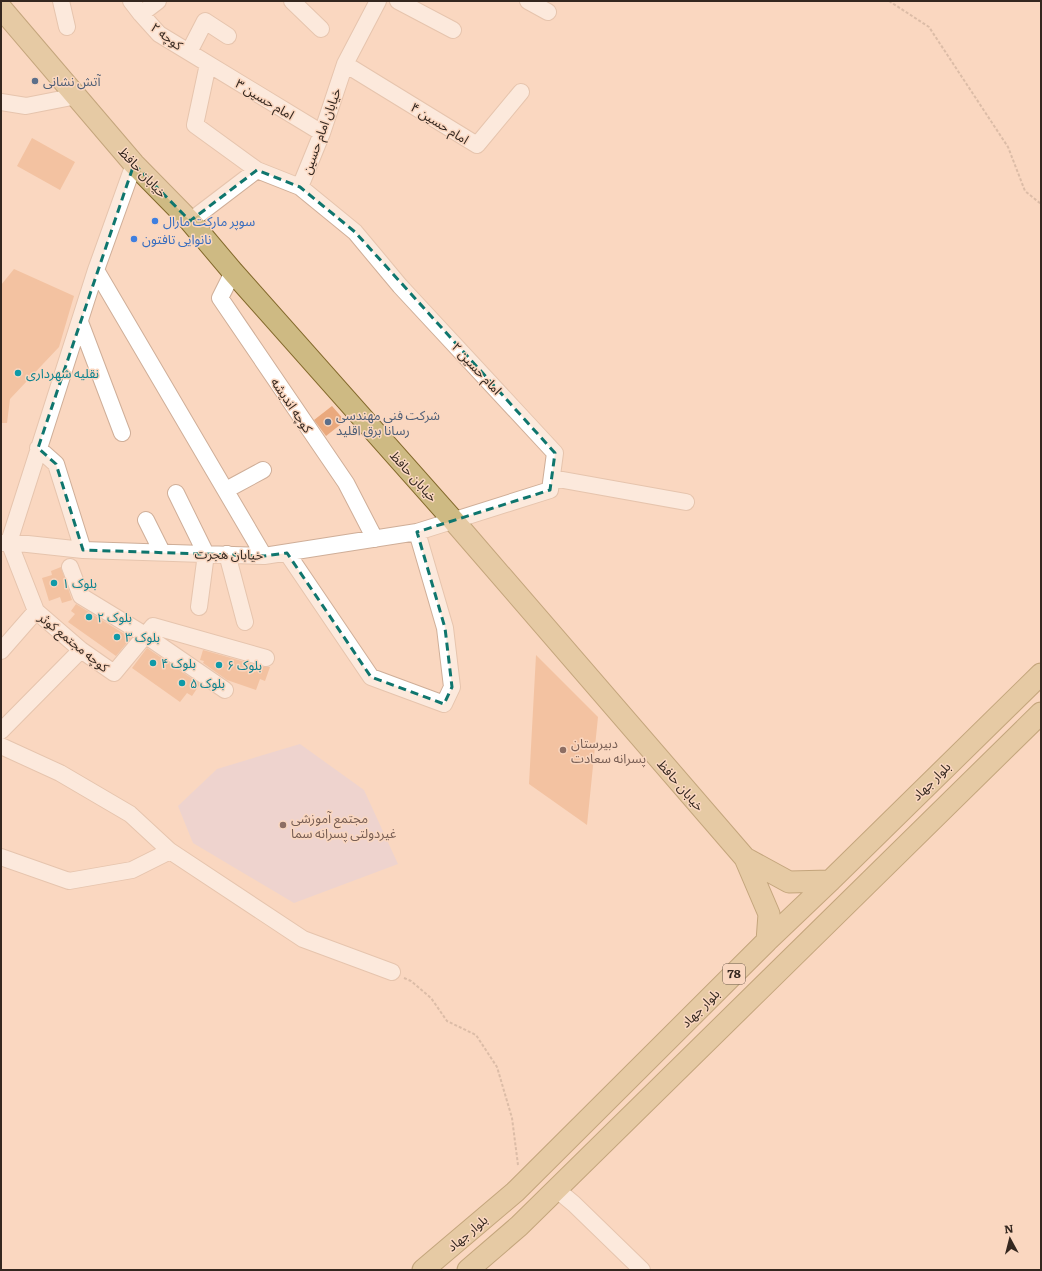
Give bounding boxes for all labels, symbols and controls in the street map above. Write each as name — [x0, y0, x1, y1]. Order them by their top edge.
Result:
street label: کوچه ۲ — [147, 17, 188, 55]
place label: آتش نشانی — [43, 71, 102, 90]
street label: امام حسین ۳ — [232, 74, 298, 124]
marker: آتش نشانی — [30, 76, 40, 86]
street label: خیابان امام حسین — [296, 85, 346, 177]
street label: امام حسین ۴ — [407, 97, 473, 149]
street label: خیابان حافظ — [115, 142, 172, 201]
place label: سوپر مارکت مارال — [163, 211, 255, 231]
marker: سوپر مارکت مارال — [150, 216, 160, 226]
place label: نانوایی تافتون — [142, 229, 211, 248]
marker: نانوایی تافتون — [129, 234, 139, 244]
street label: امام حسین ۲ — [447, 337, 507, 399]
place label: نقلیه شهرداری — [26, 363, 99, 382]
marker: نقلیه شهرداری — [13, 368, 23, 378]
street label: کوچه اندیشه — [266, 373, 318, 437]
place label: شرکت فنی مهندسی رسانا برق اقلید — [336, 405, 440, 439]
marker: شرکت فنی مهندسی رسانا برق اقلید — [323, 417, 333, 427]
street label: خیابان حافظ — [386, 446, 443, 506]
street label: خیابان هجرت — [194, 543, 264, 564]
place label: بلوک ۱ — [62, 573, 97, 592]
marker: بلوک ۱ — [49, 578, 59, 588]
street label: کوچه مجتمع کوثر — [33, 607, 114, 678]
place label: بلوک ۲ — [97, 607, 132, 626]
marker: بلوک ۲ — [84, 612, 94, 622]
place label: بلوک ۳ — [125, 627, 160, 646]
marker: بلوک ۳ — [112, 632, 122, 642]
place label: بلوک ۴ — [161, 653, 196, 672]
place label: بلوک ۶ — [227, 655, 262, 674]
marker: بلوک ۴ — [148, 658, 158, 668]
marker: بلوک ۶ — [214, 660, 224, 670]
place label: بلوک ۵ — [190, 673, 225, 692]
marker: بلوک ۵ — [177, 678, 187, 688]
place label: دبیرستان پسرانه سعادت — [571, 733, 646, 768]
marker: دبیرستان پسرانه سعادت — [558, 745, 568, 755]
street label: خیابان حافظ — [653, 755, 709, 815]
street label: بلوار جهاد — [907, 757, 954, 804]
place label: مجتمع آموزشی غیردولتی پسرانه سما — [291, 808, 397, 843]
marker: مجتمع آموزشی غیردولتی پسرانه سما — [278, 820, 288, 830]
road number: 78 — [723, 964, 745, 984]
street label: بلوار جهاد — [676, 984, 723, 1031]
street label: بلوار جهاد — [442, 1210, 491, 1255]
north arrow — [990, 1219, 1030, 1259]
text: N — [1003, 1220, 1014, 1237]

